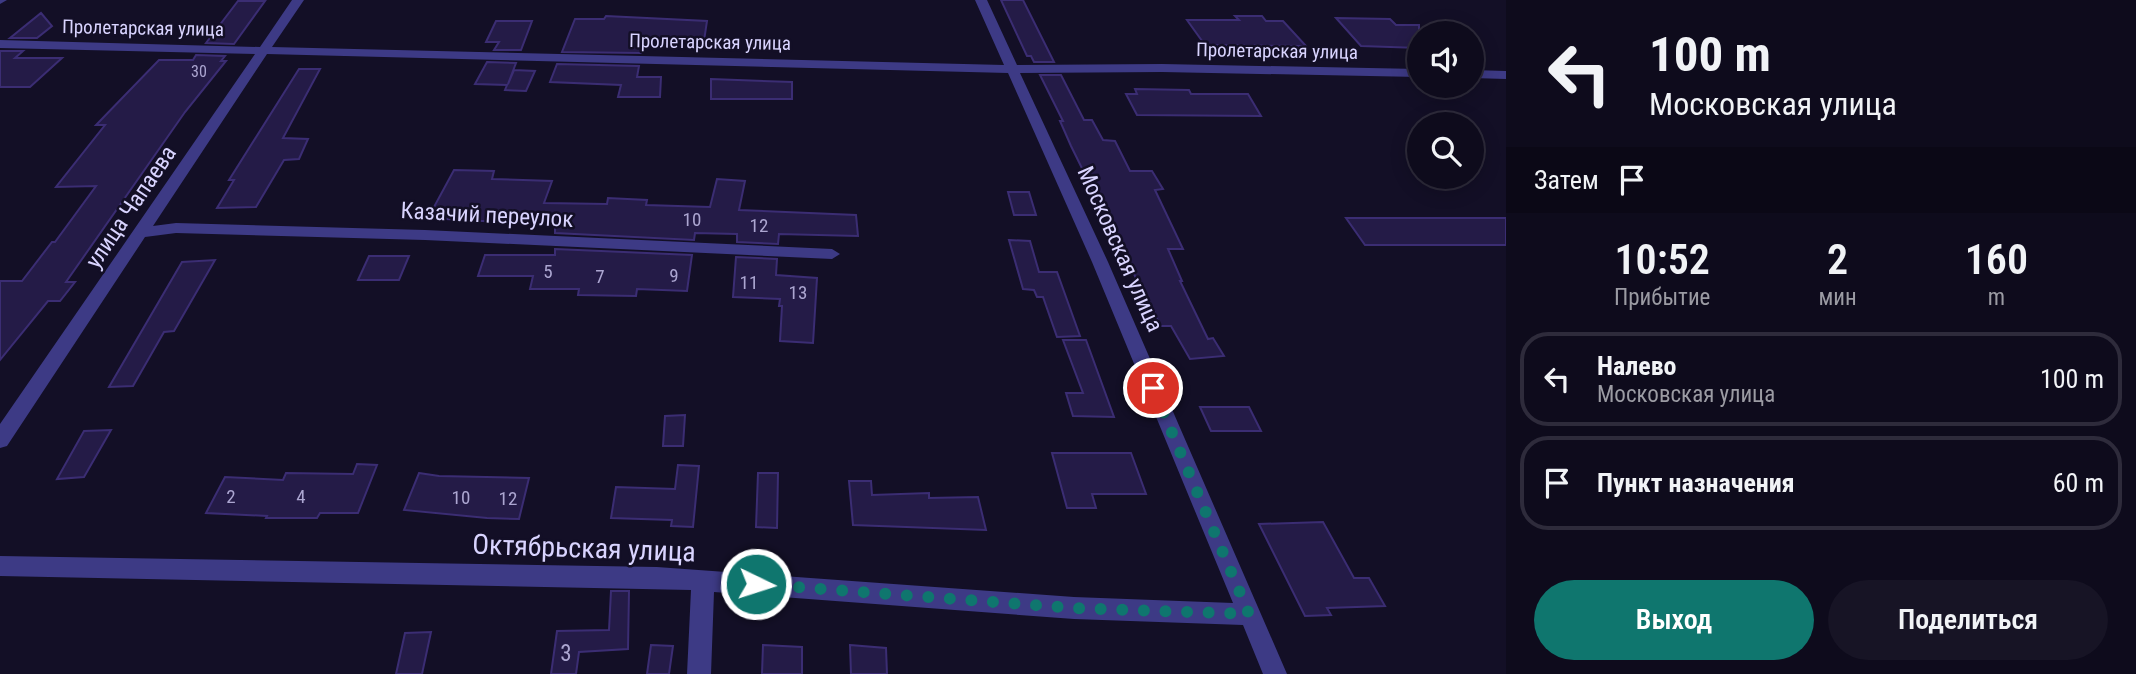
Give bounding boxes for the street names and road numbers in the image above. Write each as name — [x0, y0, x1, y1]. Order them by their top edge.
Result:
street label: Пролетарская улица — [62, 15, 224, 41]
street label: Пролетарская улица — [629, 29, 791, 55]
street label: Пролетарская улица — [1196, 38, 1358, 64]
street label: улица Чапаева — [80, 141, 182, 273]
street label: Московская улица — [1071, 162, 1169, 336]
street label: Казачий переулок — [400, 197, 574, 233]
street label: Октябрьская улица — [472, 528, 696, 568]

